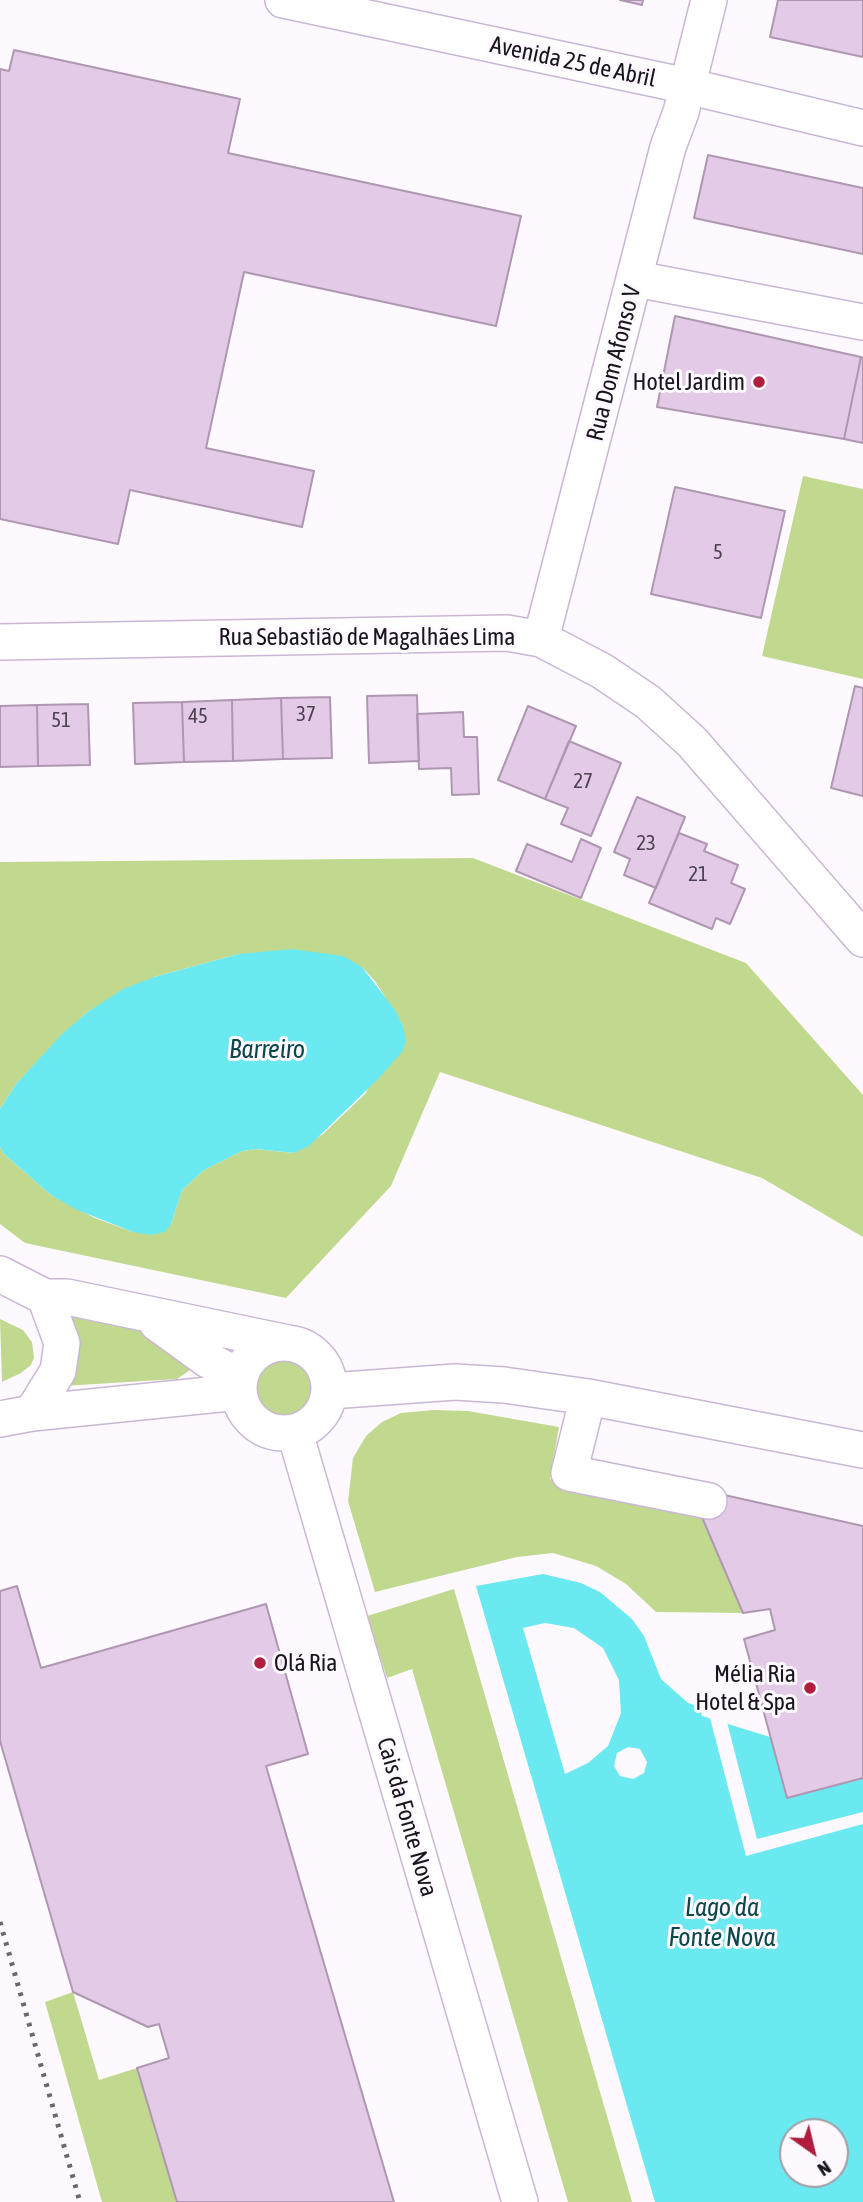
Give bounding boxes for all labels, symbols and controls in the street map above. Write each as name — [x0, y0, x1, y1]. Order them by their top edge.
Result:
street label: Avenida 25 de Abril — [487, 30, 659, 94]
street label: Rua Dom Afonso V — [581, 282, 647, 444]
place label: Hotel Jardim — [632, 368, 745, 396]
marker: Hotel Jardim — [751, 374, 767, 390]
house number: 5 — [713, 539, 723, 565]
street label: Rua Sebastião de Magalhães Lima — [218, 623, 516, 651]
house number: 37 — [296, 701, 316, 727]
house number: 45 — [188, 703, 208, 729]
house number: 51 — [51, 707, 71, 733]
house number: 27 — [573, 768, 593, 794]
house number: 23 — [636, 830, 656, 856]
house number: 21 — [688, 861, 708, 887]
water label: Barreiro — [229, 1034, 305, 1066]
place label: Olá Ria — [274, 1649, 338, 1677]
marker: Olá Ria — [252, 1655, 268, 1671]
place label: Mélia Ria Hotel & Spa — [695, 1660, 796, 1716]
marker: Mélia Ria Hotel & Spa — [802, 1680, 818, 1696]
street label: Cais da Fonte Nova — [371, 1734, 443, 1900]
water label: Lago da Fonte Nova — [668, 1892, 776, 1954]
north arrow — [779, 2118, 849, 2188]
text: N — [814, 2156, 835, 2181]

